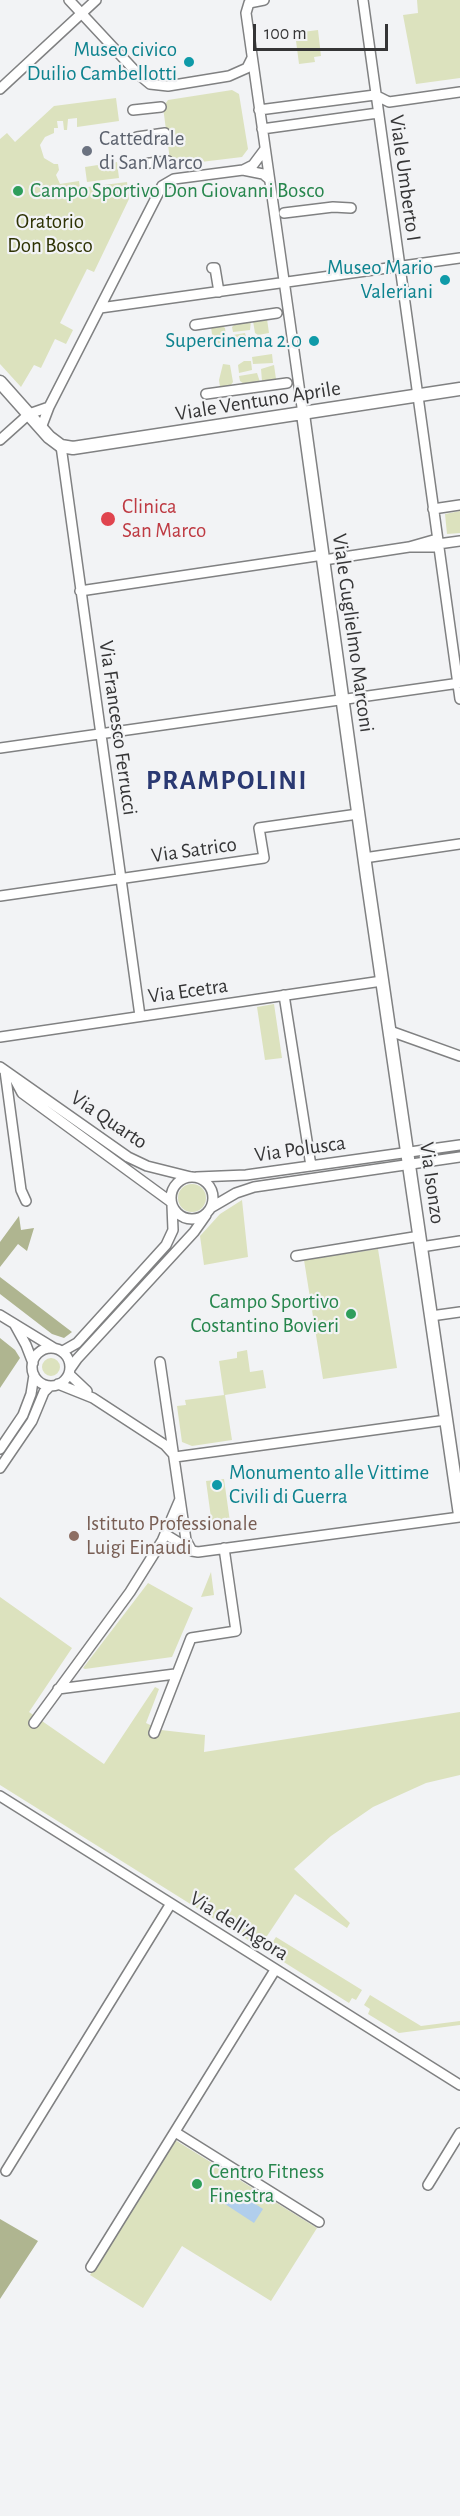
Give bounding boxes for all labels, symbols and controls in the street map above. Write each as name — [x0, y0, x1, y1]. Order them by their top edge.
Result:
scale bar — [256, 12, 391, 50]
text: 100 m — [264, 25, 307, 43]
place label: Museo civico Duilio Cambellotti — [27, 37, 177, 87]
marker: Museo civico Duilio Cambellotti — [182, 55, 196, 69]
street label: Viale Umberto I — [384, 113, 426, 243]
place label: Cattedrale di San Marco — [99, 126, 203, 176]
marker: Cattedrale di San Marco — [80, 144, 94, 158]
place label: Campo Sportivo Don Giovanni Bosco — [30, 178, 325, 204]
marker: Campo Sportivo Don Giovanni Bosco — [11, 184, 25, 198]
park label: Oratorio Don Bosco — [7, 209, 93, 259]
place label: Museo Mario Valeriani — [327, 255, 433, 305]
marker: Museo Mario Valeriani — [438, 273, 452, 287]
place label: Supercinema 2.0 — [165, 328, 302, 354]
marker: Supercinema 2.0 — [307, 334, 321, 348]
street label: Viale Ventuno Aprile — [173, 375, 343, 427]
place label: Clinica San Marco — [122, 494, 206, 544]
marker: Clinica San Marco — [99, 510, 117, 528]
street label: Viale Guglielmo Marconi — [327, 532, 379, 734]
street label: Via Francesco Ferrucci — [93, 639, 143, 817]
district label: PRAMPOLINI — [146, 765, 308, 797]
street label: Via Satrico — [150, 832, 238, 868]
street label: Via Ecetra — [146, 973, 230, 1009]
street label: Via Quarto — [66, 1085, 152, 1155]
street label: Via Polusca — [253, 1130, 347, 1168]
street label: Via Isonzo — [414, 1140, 450, 1226]
place label: Campo Sportivo Costantino Bovieri — [190, 1289, 339, 1339]
marker: Campo Sportivo Costantino Bovieri — [344, 1307, 358, 1321]
place label: Monumento alle Vittime Civili di Guerra — [229, 1460, 429, 1510]
marker: Monumento alle Vittime Civili di Guerra — [210, 1478, 224, 1492]
place label: Istituto Professionale Luigi Einaudi — [86, 1511, 257, 1561]
marker: Istituto Professionale Luigi Einaudi — [67, 1529, 81, 1543]
street label: Via dell'Agora — [185, 1886, 293, 1966]
place label: Centro Fitness Finestra — [209, 2159, 324, 2209]
marker: Centro Fitness Finestra — [190, 2177, 204, 2191]

